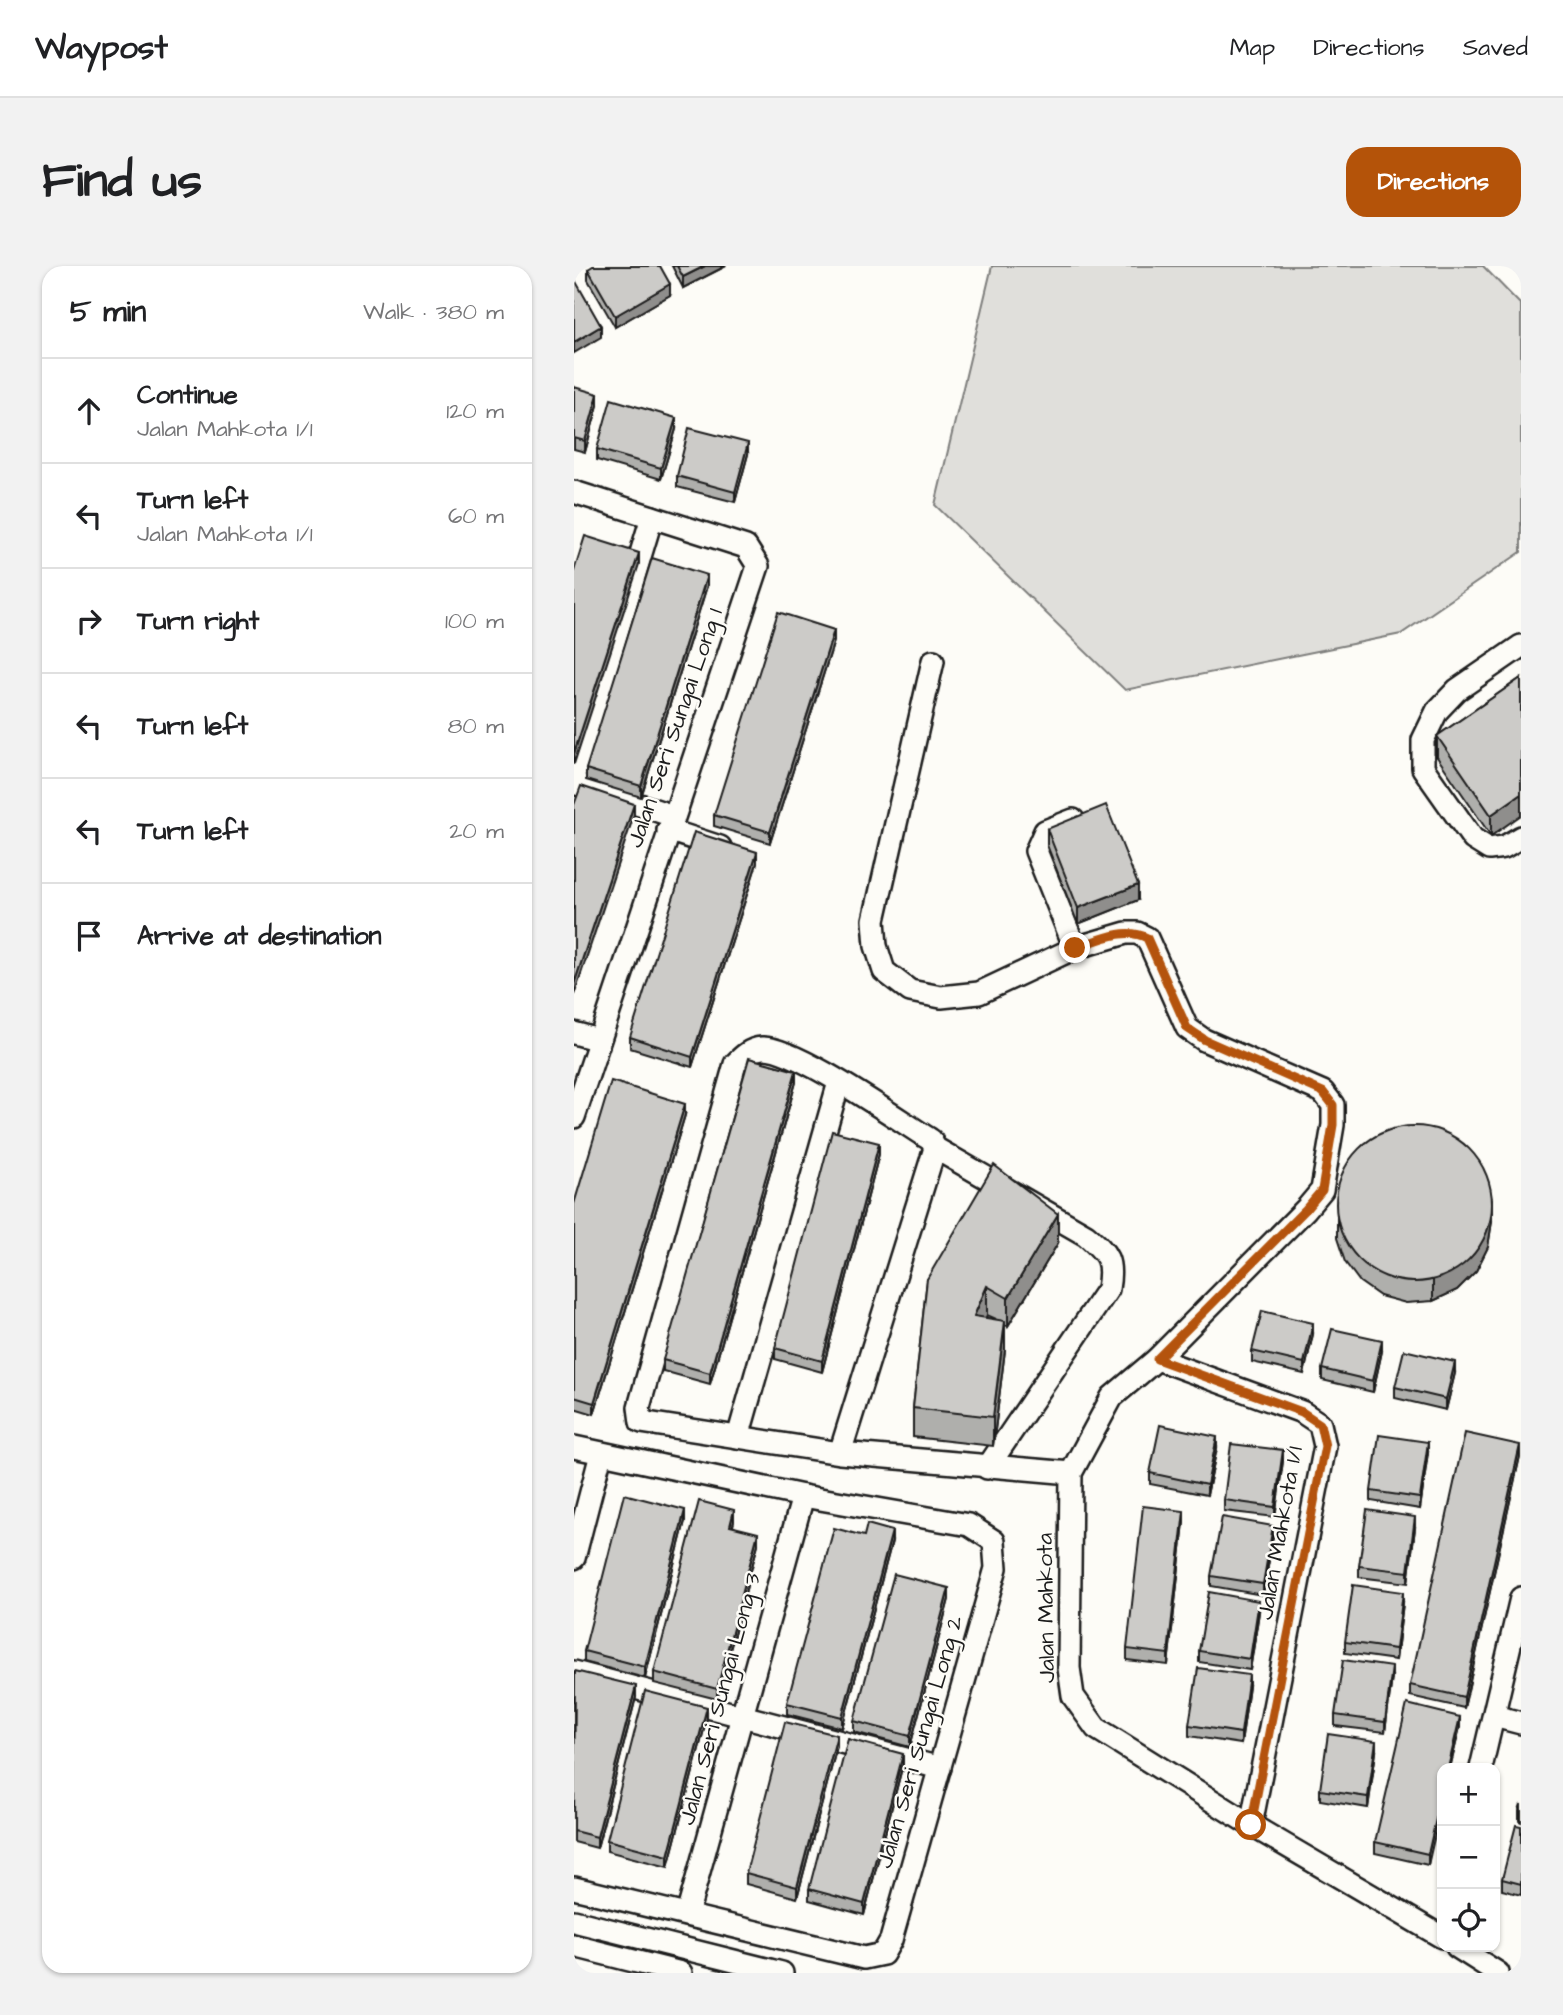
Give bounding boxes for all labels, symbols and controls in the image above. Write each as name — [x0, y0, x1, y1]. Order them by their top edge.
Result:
text: Waypost — [35, 25, 168, 71]
text: Map — [1230, 31, 1275, 65]
text: Directions — [1313, 31, 1425, 65]
text: Saved — [1463, 31, 1528, 65]
button: Directions — [1346, 147, 1521, 217]
text: Find us — [42, 148, 202, 216]
text: 5 min — [70, 291, 146, 333]
text: Walk · 380 m — [363, 296, 504, 328]
text: Continue — [137, 377, 238, 413]
icon: ahead — [70, 392, 108, 430]
text: 120 m — [446, 395, 504, 427]
text: Jalan Mahkota 1/1 — [137, 413, 313, 445]
text: Turn left — [137, 482, 248, 518]
icon: left — [70, 497, 108, 535]
text: 60 m — [448, 500, 504, 532]
text: Jalan Mahkota 1/1 — [137, 518, 313, 550]
icon: right — [70, 602, 108, 640]
text: Turn right — [137, 603, 259, 639]
street label: Jalan Seri Sungai Long 1 — [619, 604, 732, 852]
text: 100 m — [445, 605, 504, 637]
icon: left — [70, 707, 108, 745]
text: Turn left — [137, 708, 248, 744]
text: 80 m — [447, 710, 504, 742]
icon: left — [70, 812, 108, 850]
text: Turn left — [137, 813, 248, 849]
text: 20 m — [449, 815, 504, 847]
icon: arrive — [70, 917, 108, 955]
text: Arrive at destination — [137, 918, 382, 954]
route end — [1059, 932, 1090, 963]
street label: Jalan Mahkota 1/1 — [1249, 1444, 1311, 1622]
street label: Jalan Mahkota — [1029, 1532, 1063, 1683]
street label: Jalan Seri Sungai Long 3 — [671, 1569, 770, 1829]
street label: Jalan Seri Sungai Long 2 — [869, 1612, 972, 1872]
map controls — [1437, 1763, 1500, 1952]
button: + — [1437, 1763, 1500, 1826]
route start — [1235, 1809, 1266, 1840]
button: − — [1437, 1826, 1500, 1889]
button: locate — [1437, 1889, 1500, 1952]

